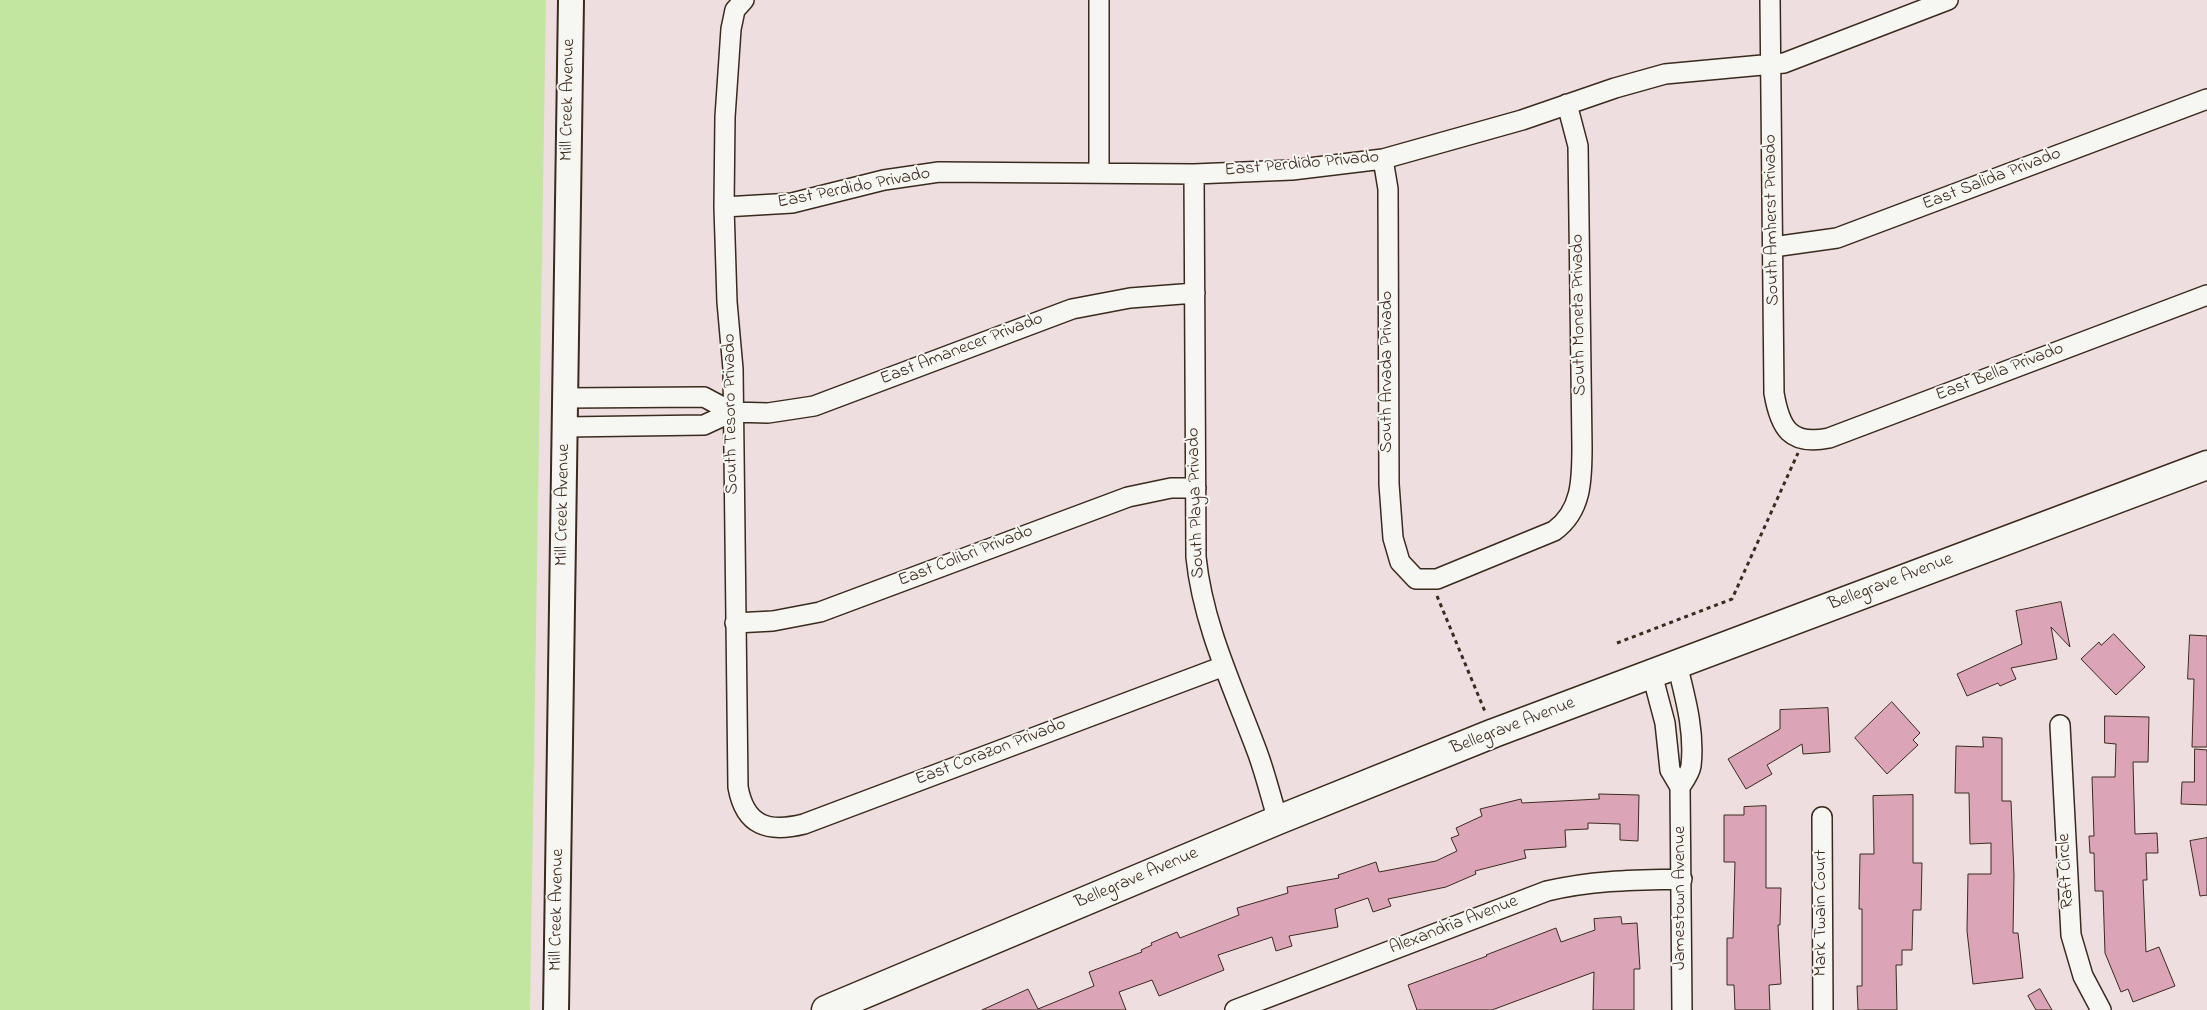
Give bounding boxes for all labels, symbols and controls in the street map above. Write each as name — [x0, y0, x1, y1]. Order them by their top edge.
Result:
street label: Mill Creek Avenue — [557, 39, 581, 161]
street label: South Amherst Privado — [1761, 134, 1785, 306]
street label: East Salida Privado — [1920, 144, 2064, 216]
street label: East Perdido Privado — [1224, 147, 1380, 183]
street label: East Perdido Privado — [776, 164, 932, 214]
street label: South Moneta Privado — [1568, 234, 1592, 396]
street label: South Arvada Privado — [1377, 291, 1399, 453]
street label: East Amanecer Privado — [878, 309, 1046, 391]
street label: South Tesoro Privado — [720, 333, 744, 495]
street label: East Bella Privado — [1933, 339, 2067, 407]
street label: South Playa Privado — [1184, 427, 1210, 579]
street label: Mill Creek Avenue — [552, 444, 576, 566]
street label: East Colibri Privado — [896, 521, 1036, 593]
street label: Bellegrave Avenue — [1826, 549, 1956, 617]
street label: Bellegrave Avenue — [1448, 693, 1578, 761]
street label: East Corazon Privado — [913, 714, 1069, 792]
street label: Jamestown Avenue — [1670, 826, 1692, 970]
street label: Raft Circle — [2054, 833, 2080, 909]
street label: Bellegrave Avenue — [1072, 843, 1202, 915]
street label: Mill Creek Avenue — [546, 849, 570, 971]
street label: Mark Twain Court — [1811, 849, 1833, 977]
street label: Alexandria Avenue — [1387, 892, 1521, 960]

